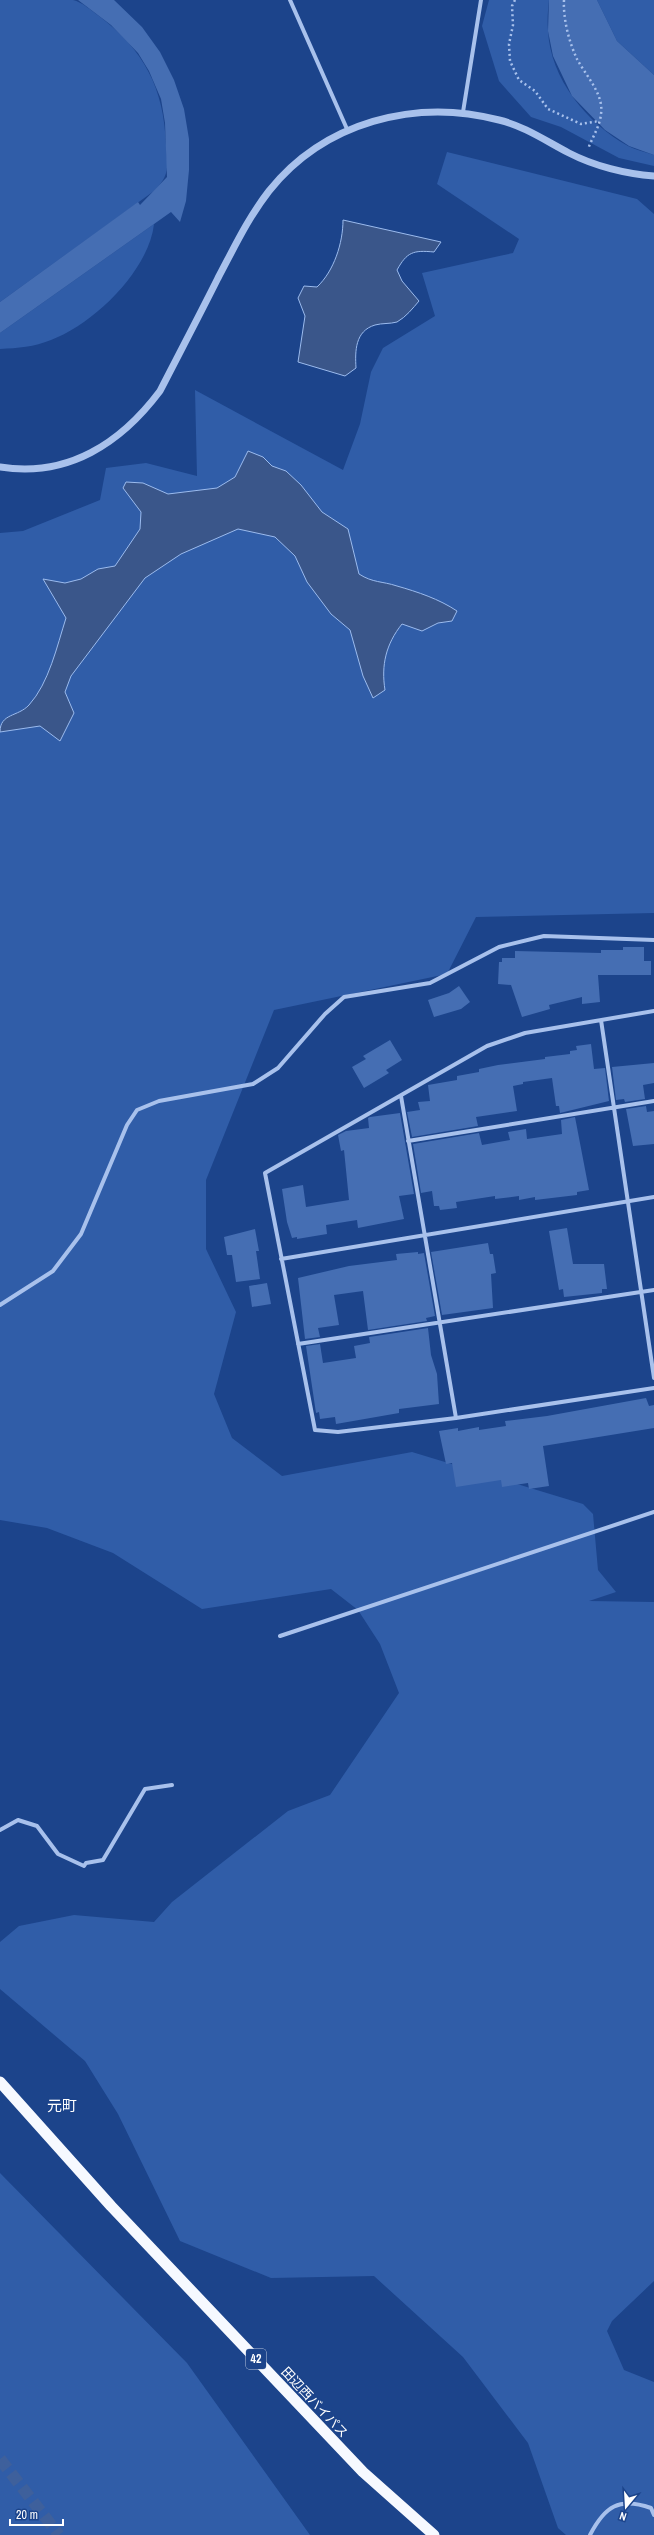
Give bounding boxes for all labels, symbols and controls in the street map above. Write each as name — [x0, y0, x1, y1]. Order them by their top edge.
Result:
district label: 元町 — [47, 2095, 77, 2116]
road number: 42 — [246, 2349, 266, 2369]
street label: 田辺西バイパス — [277, 2363, 352, 2441]
north arrow — [606, 2487, 646, 2527]
scale bar — [10, 2501, 63, 2527]
text: 20 m — [16, 2507, 38, 2523]
text: N — [618, 2509, 628, 2524]

